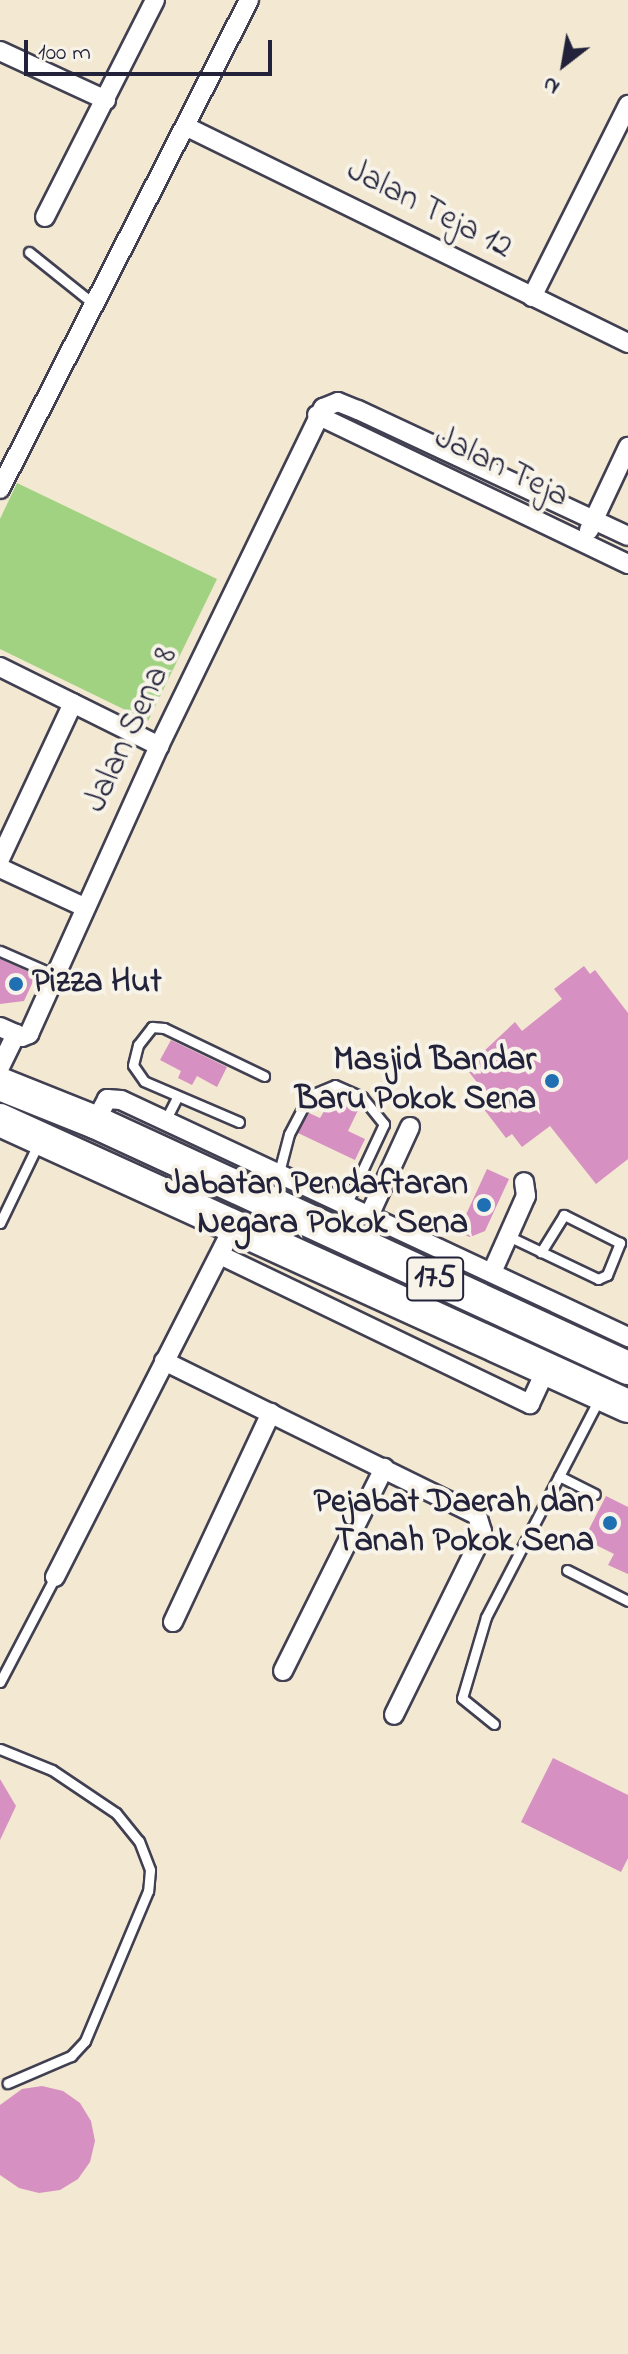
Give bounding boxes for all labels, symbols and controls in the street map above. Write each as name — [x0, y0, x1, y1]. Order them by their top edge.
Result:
scale bar — [28, 24, 276, 74]
north arrow — [524, 24, 604, 104]
text: 100 m — [38, 36, 91, 71]
text: N — [537, 67, 566, 102]
street label: Jalan Teja 12 — [339, 151, 519, 269]
street label: Jalan Teja — [427, 418, 575, 518]
street label: Jalan Sena 8 — [76, 641, 188, 819]
place label: Pizza Hut — [32, 964, 162, 1004]
marker: Pizza Hut — [7, 975, 25, 993]
place label: Masjid Bandar Baru Pokok Sena — [295, 1041, 536, 1120]
marker: Masjid Bandar Baru Pokok Sena — [543, 1072, 561, 1090]
place label: Jabatan Pendaftaran Negara Pokok Sena — [165, 1165, 468, 1244]
marker: Jabatan Pendaftaran Negara Pokok Sena — [475, 1196, 493, 1214]
road number: 175 — [405, 1251, 465, 1307]
place label: Pejabat Daerah dan Tanah Pokok Sena — [313, 1483, 594, 1562]
marker: Pejabat Daerah dan Tanah Pokok Sena — [601, 1514, 619, 1532]

